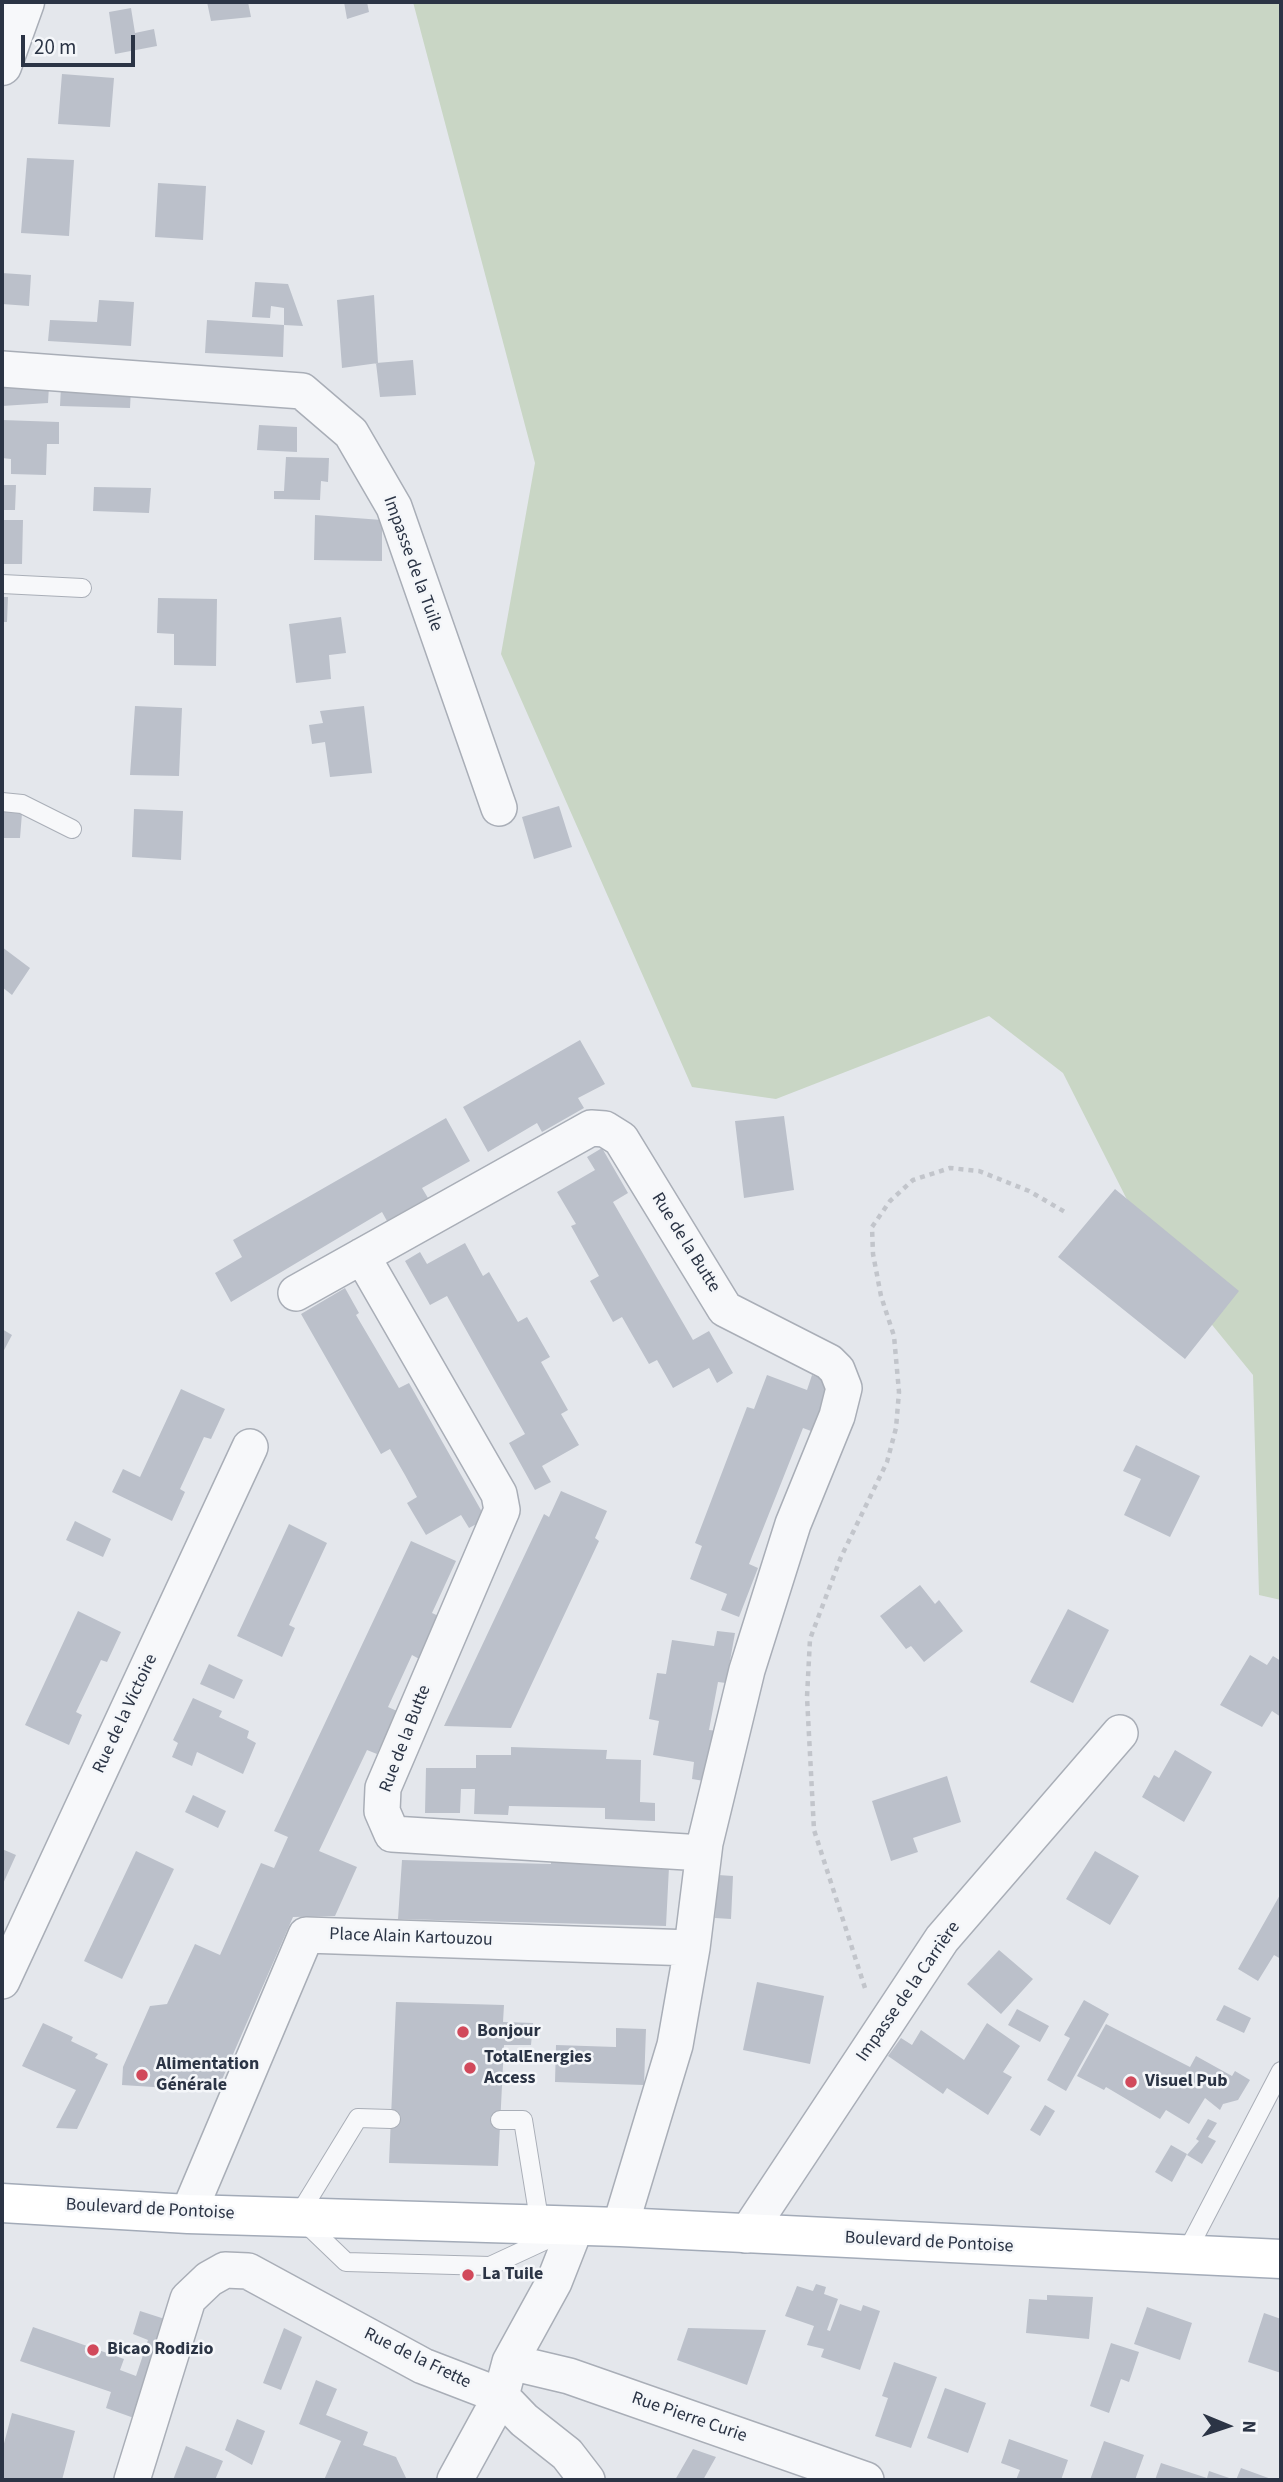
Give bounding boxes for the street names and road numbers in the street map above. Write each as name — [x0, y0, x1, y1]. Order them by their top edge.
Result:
street label: Impasse de la Tuile — [377, 493, 447, 635]
street label: Rue de la Butte — [646, 1189, 724, 1297]
street label: Rue de la Victoire — [89, 1651, 163, 1777]
street label: Rue de la Butte — [376, 1682, 436, 1796]
street label: Impasse de la Carrière — [853, 1918, 965, 2066]
street label: Place Alain Kartouzou — [329, 1924, 493, 1952]
street label: Boulevard de Pontoise — [65, 2195, 235, 2225]
street label: Boulevard de Pontoise — [844, 2228, 1014, 2258]
street label: Rue de la Frette — [360, 2324, 474, 2394]
street label: Rue Pierre Curie — [629, 2388, 749, 2448]

